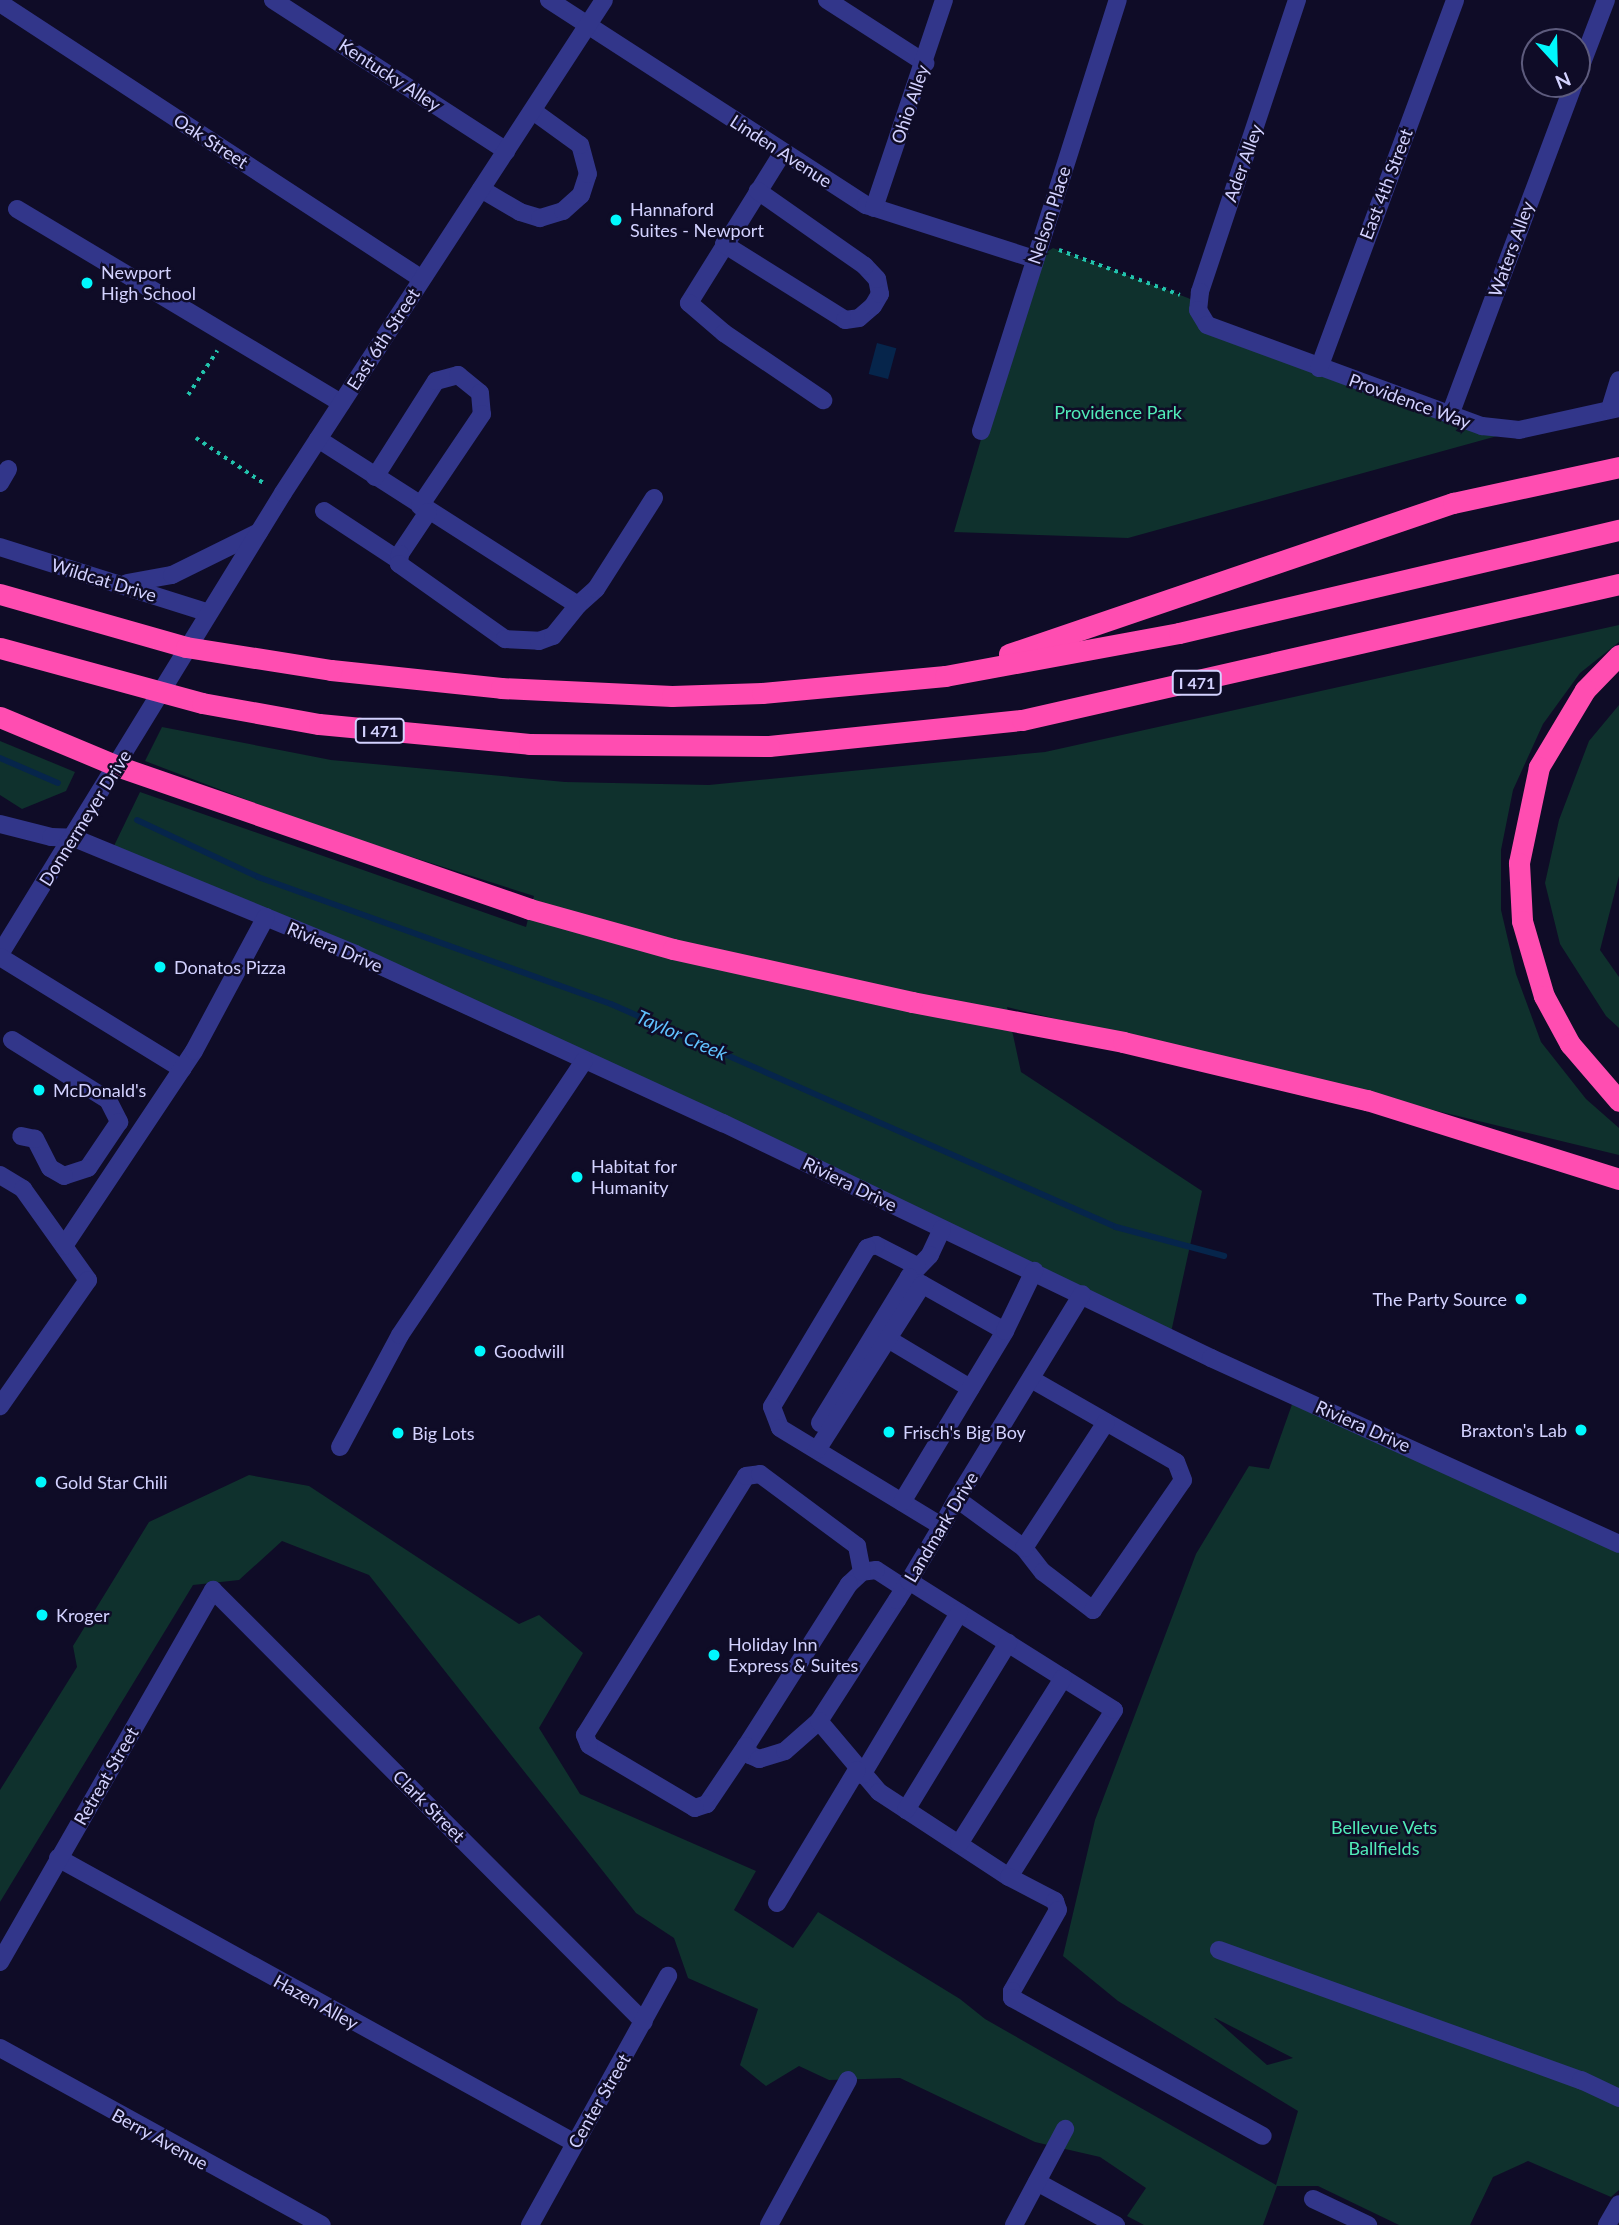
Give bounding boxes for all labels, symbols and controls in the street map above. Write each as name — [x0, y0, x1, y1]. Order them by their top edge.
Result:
north arrow — [1521, 28, 1591, 98]
street label: Kentucky Alley — [335, 34, 445, 116]
street label: Ohio Alley — [886, 61, 934, 147]
text: N — [1552, 68, 1574, 94]
street label: Oak Street — [170, 109, 252, 173]
street label: Linden Avenue — [726, 110, 836, 192]
street label: Ader Alley — [1219, 121, 1267, 205]
street label: East 4th Street — [1355, 126, 1417, 242]
street label: Nelson Place — [1023, 163, 1075, 267]
street label: Waters Alley — [1484, 198, 1538, 300]
place label: Hannaford Suites - Newport — [630, 199, 764, 242]
marker: Hannaford Suites - Newport — [608, 212, 624, 228]
place label: Newport High School — [101, 262, 196, 304]
marker: Newport High School — [79, 275, 95, 291]
street label: East 6th Street — [342, 284, 424, 394]
street label: Providence Way — [1346, 369, 1474, 433]
park label: Providence Park — [1054, 401, 1182, 423]
street label: Wildcat Drive — [49, 554, 159, 606]
road number: I 471 — [1171, 670, 1223, 696]
road number: I 471 — [354, 718, 406, 744]
street label: Donnermeyer Drive — [34, 746, 136, 890]
street label: Riviera Drive — [284, 917, 386, 977]
place label: Donatos Pizza — [174, 956, 286, 978]
marker: Donatos Pizza — [152, 959, 168, 975]
water label: Taylor Creek — [633, 1005, 731, 1065]
place label: McDonald's — [53, 1079, 146, 1101]
marker: McDonald's — [31, 1082, 47, 1098]
street label: Riviera Drive — [800, 1152, 900, 1216]
place label: Habitat for Humanity — [591, 1156, 677, 1198]
marker: Habitat for Humanity — [569, 1169, 585, 1185]
place label: The Party Source — [1372, 1288, 1507, 1310]
marker: The Party Source — [1513, 1291, 1529, 1307]
place label: Goodwill — [494, 1340, 564, 1362]
marker: Goodwill — [472, 1343, 488, 1359]
street label: Riviera Drive — [1312, 1396, 1414, 1456]
place label: Braxton's Lab — [1461, 1419, 1567, 1441]
place label: Frisch's Big Boy — [903, 1421, 1026, 1443]
place label: Big Lots — [412, 1422, 475, 1444]
marker: Braxton's Lab — [1573, 1422, 1589, 1438]
marker: Frisch's Big Boy — [881, 1424, 897, 1440]
marker: Big Lots — [390, 1425, 406, 1441]
street label: Landmark Drive — [899, 1468, 983, 1586]
place label: Gold Star Chili — [55, 1471, 168, 1493]
marker: Gold Star Chili — [33, 1474, 49, 1490]
place label: Kroger — [56, 1604, 110, 1626]
marker: Kroger — [34, 1607, 50, 1623]
place label: Holiday Inn Express & Suites — [728, 1634, 858, 1676]
marker: Holiday Inn Express & Suites — [706, 1647, 722, 1663]
street label: Retreat Street — [69, 1723, 143, 1829]
street label: Clark Street — [389, 1766, 469, 1846]
park label: Bellevue Vets Ballfields — [1331, 1817, 1437, 1860]
street label: Hazen Alley — [270, 1970, 362, 2034]
street label: Center Street — [563, 2050, 635, 2152]
street label: Berry Avenue — [108, 2103, 212, 2175]

